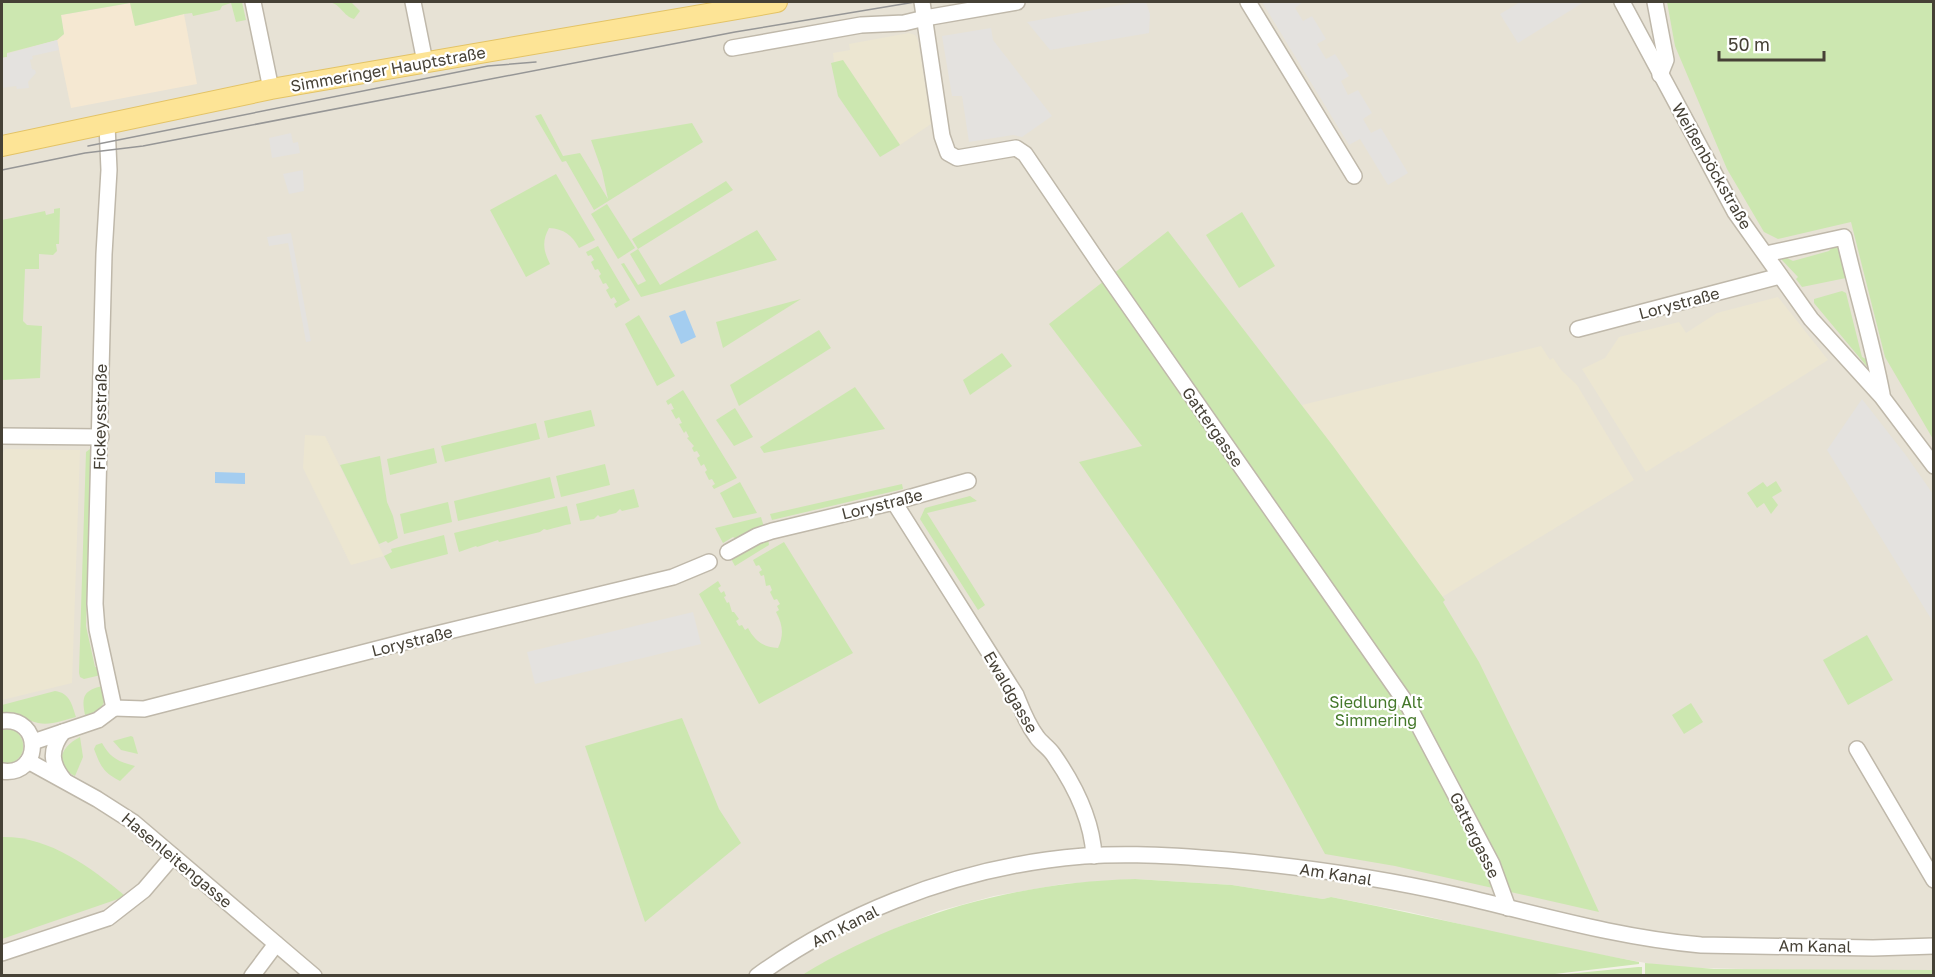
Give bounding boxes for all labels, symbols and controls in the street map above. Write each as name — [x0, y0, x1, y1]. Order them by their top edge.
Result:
scale bar — [1719, 24, 1824, 62]
text: 50 m — [1728, 33, 1770, 55]
street label: Simmeringer Hauptstraße — [289, 42, 487, 96]
street label: Weißenböckstraße — [1668, 99, 1756, 233]
street label: Lorystraße — [1636, 283, 1722, 323]
street label: Fickeysstraße — [89, 364, 111, 470]
street label: Gattergasse — [1178, 383, 1248, 471]
street label: Lorystraße — [839, 484, 925, 524]
street label: Lorystraße — [369, 621, 455, 661]
street label: Ewaldgasse — [980, 648, 1042, 736]
park label: Siedlung Alt Simmering — [1329, 692, 1423, 730]
street label: Gattergasse — [1446, 789, 1504, 881]
street label: Hasenleitengasse — [118, 808, 236, 912]
street label: Am Kanal — [1298, 858, 1374, 890]
street label: Am Kanal — [808, 901, 882, 951]
street label: Am Kanal — [1778, 935, 1852, 957]

